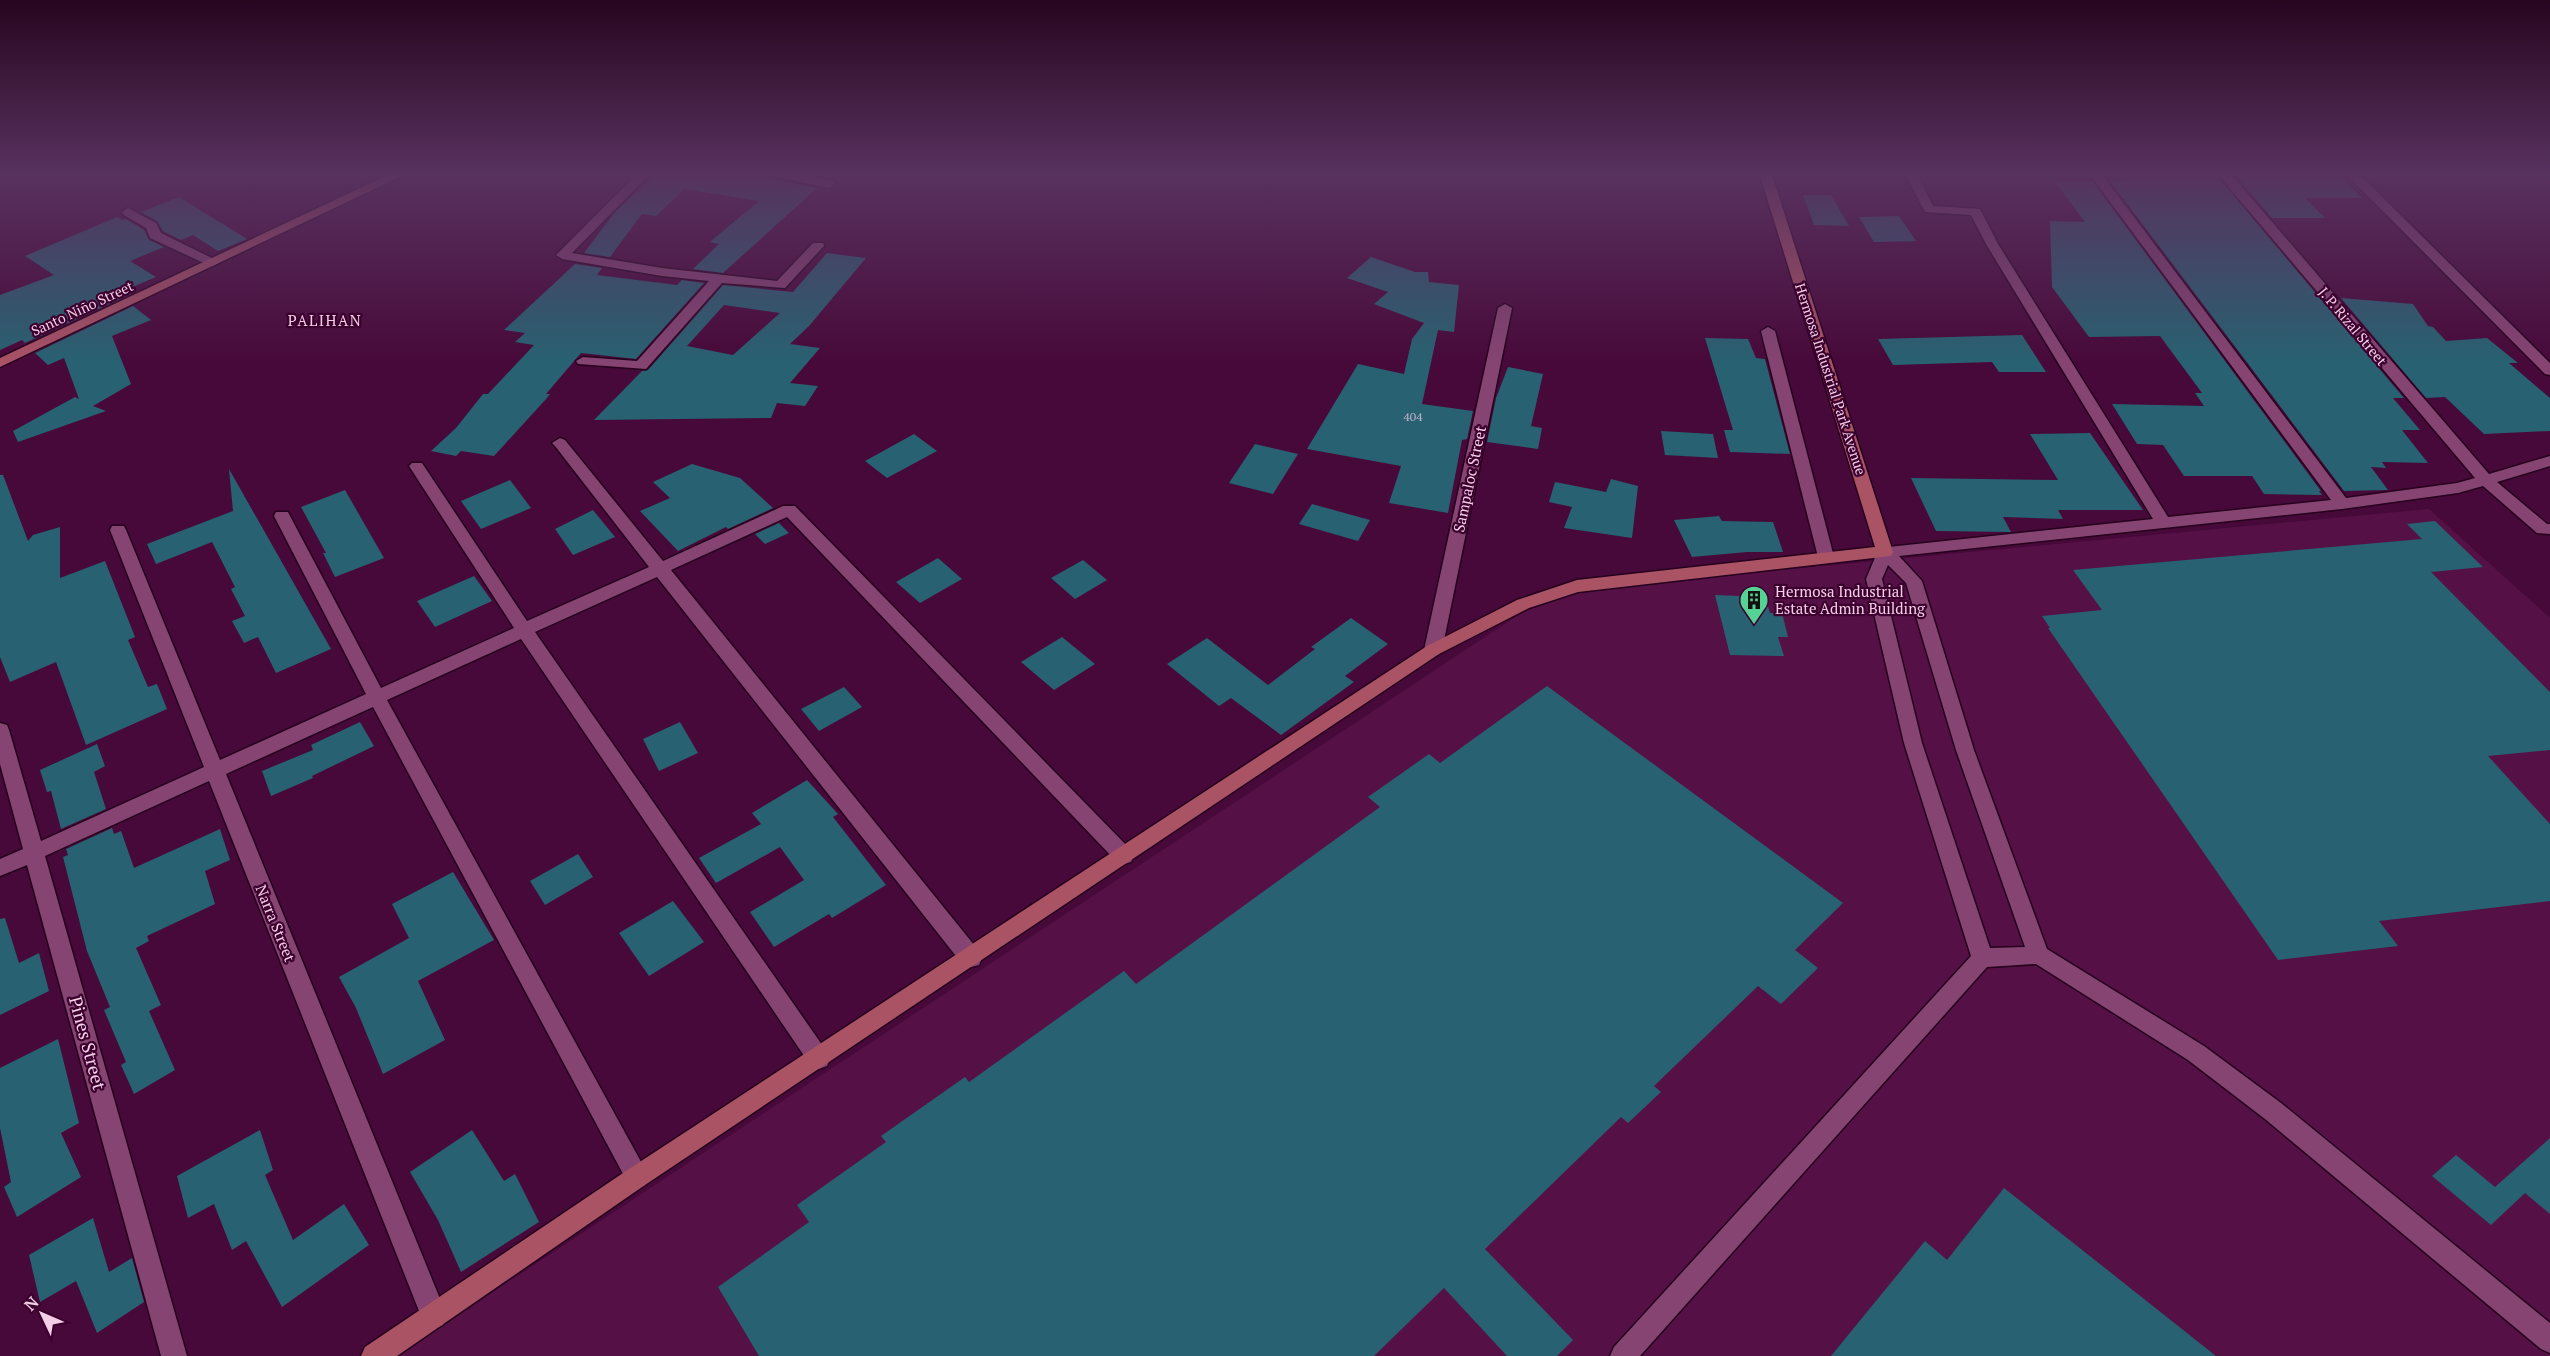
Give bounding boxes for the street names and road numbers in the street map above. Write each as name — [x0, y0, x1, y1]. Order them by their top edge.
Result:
street label: Santo Niño Street — [28, 276, 137, 340]
street label: Hermosa Industrial Park Avenue — [1791, 281, 1871, 477]
street label: J. P. Rizal Street — [2315, 283, 2392, 370]
street label: Sampaloc Street — [1448, 424, 1490, 534]
street label: Narra Street — [251, 882, 301, 965]
street label: Pines Street — [64, 993, 112, 1093]

